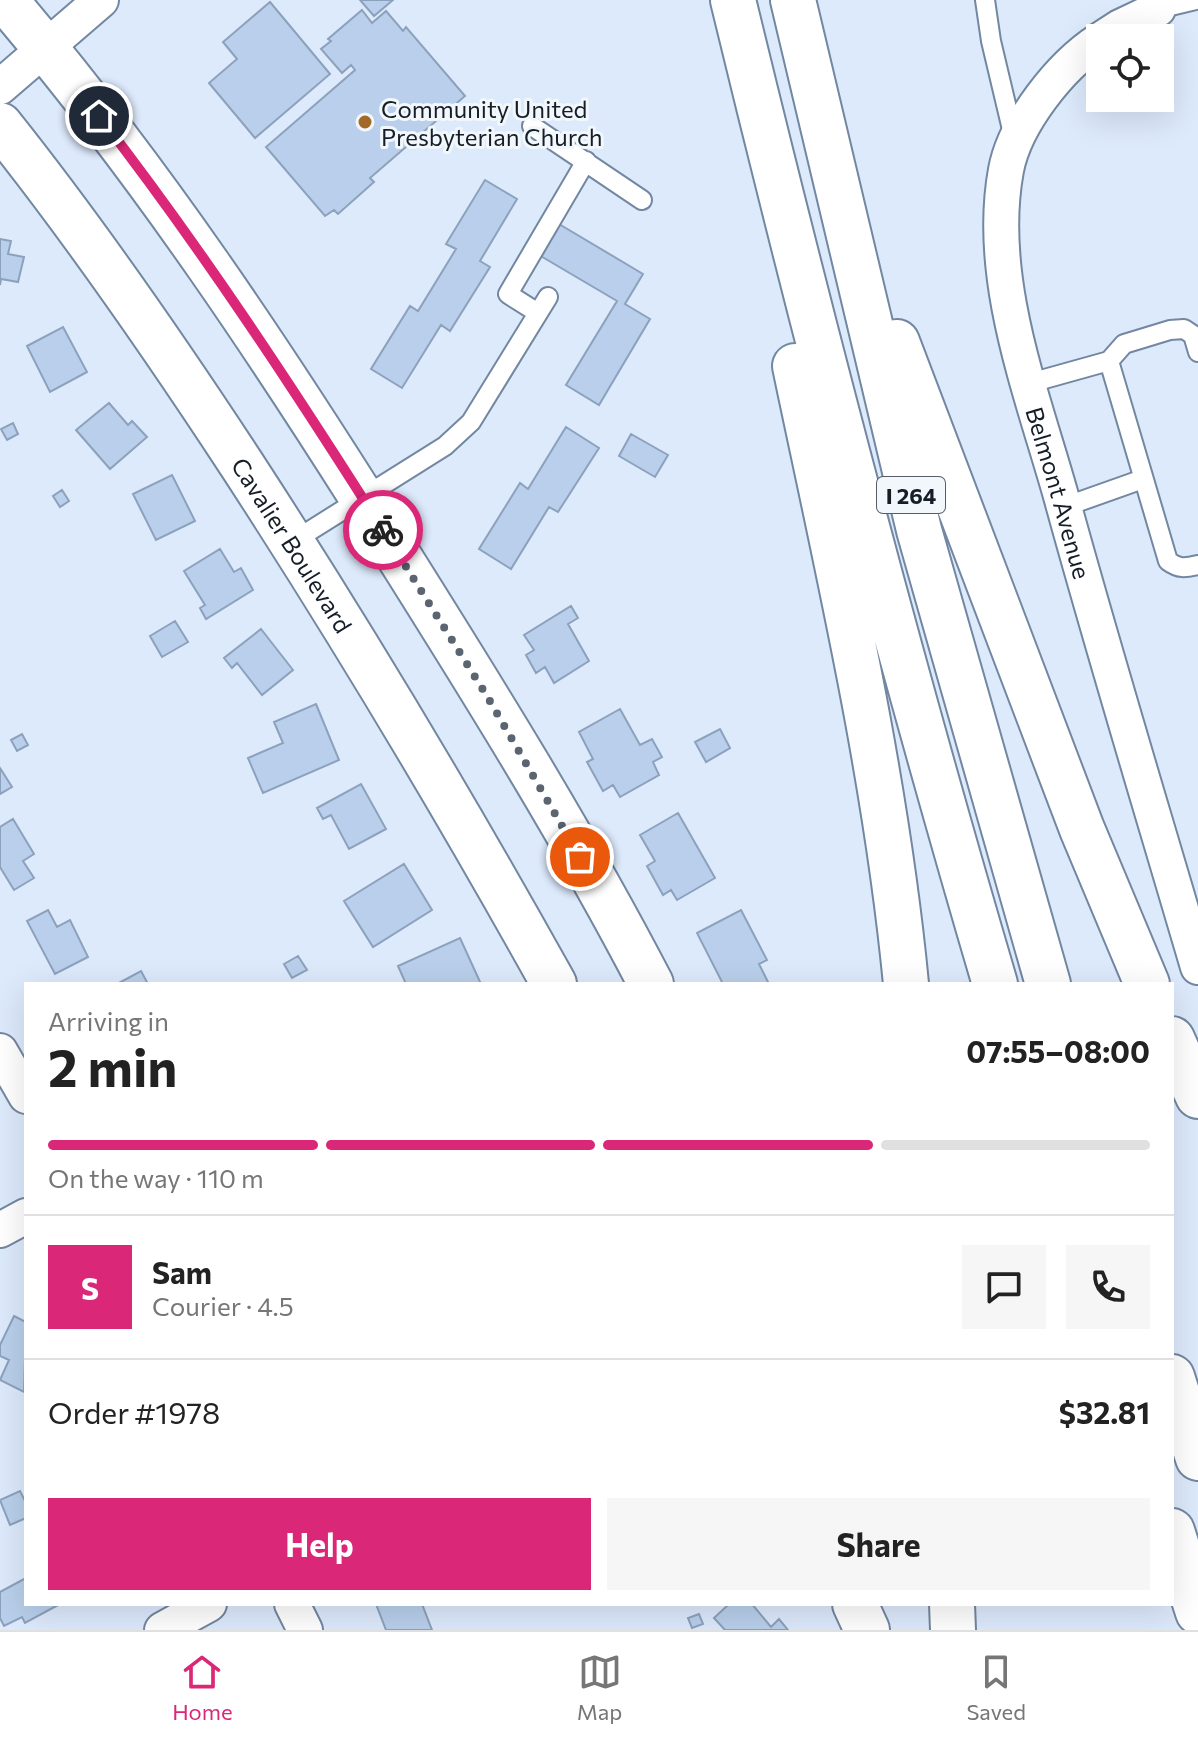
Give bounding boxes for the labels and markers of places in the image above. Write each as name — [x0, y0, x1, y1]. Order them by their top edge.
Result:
pin — [65, 82, 133, 150]
place label: Community United Presbyterian Church — [381, 94, 603, 151]
marker: Community United Presbyterian Church — [356, 113, 374, 131]
pin — [546, 823, 614, 891]

